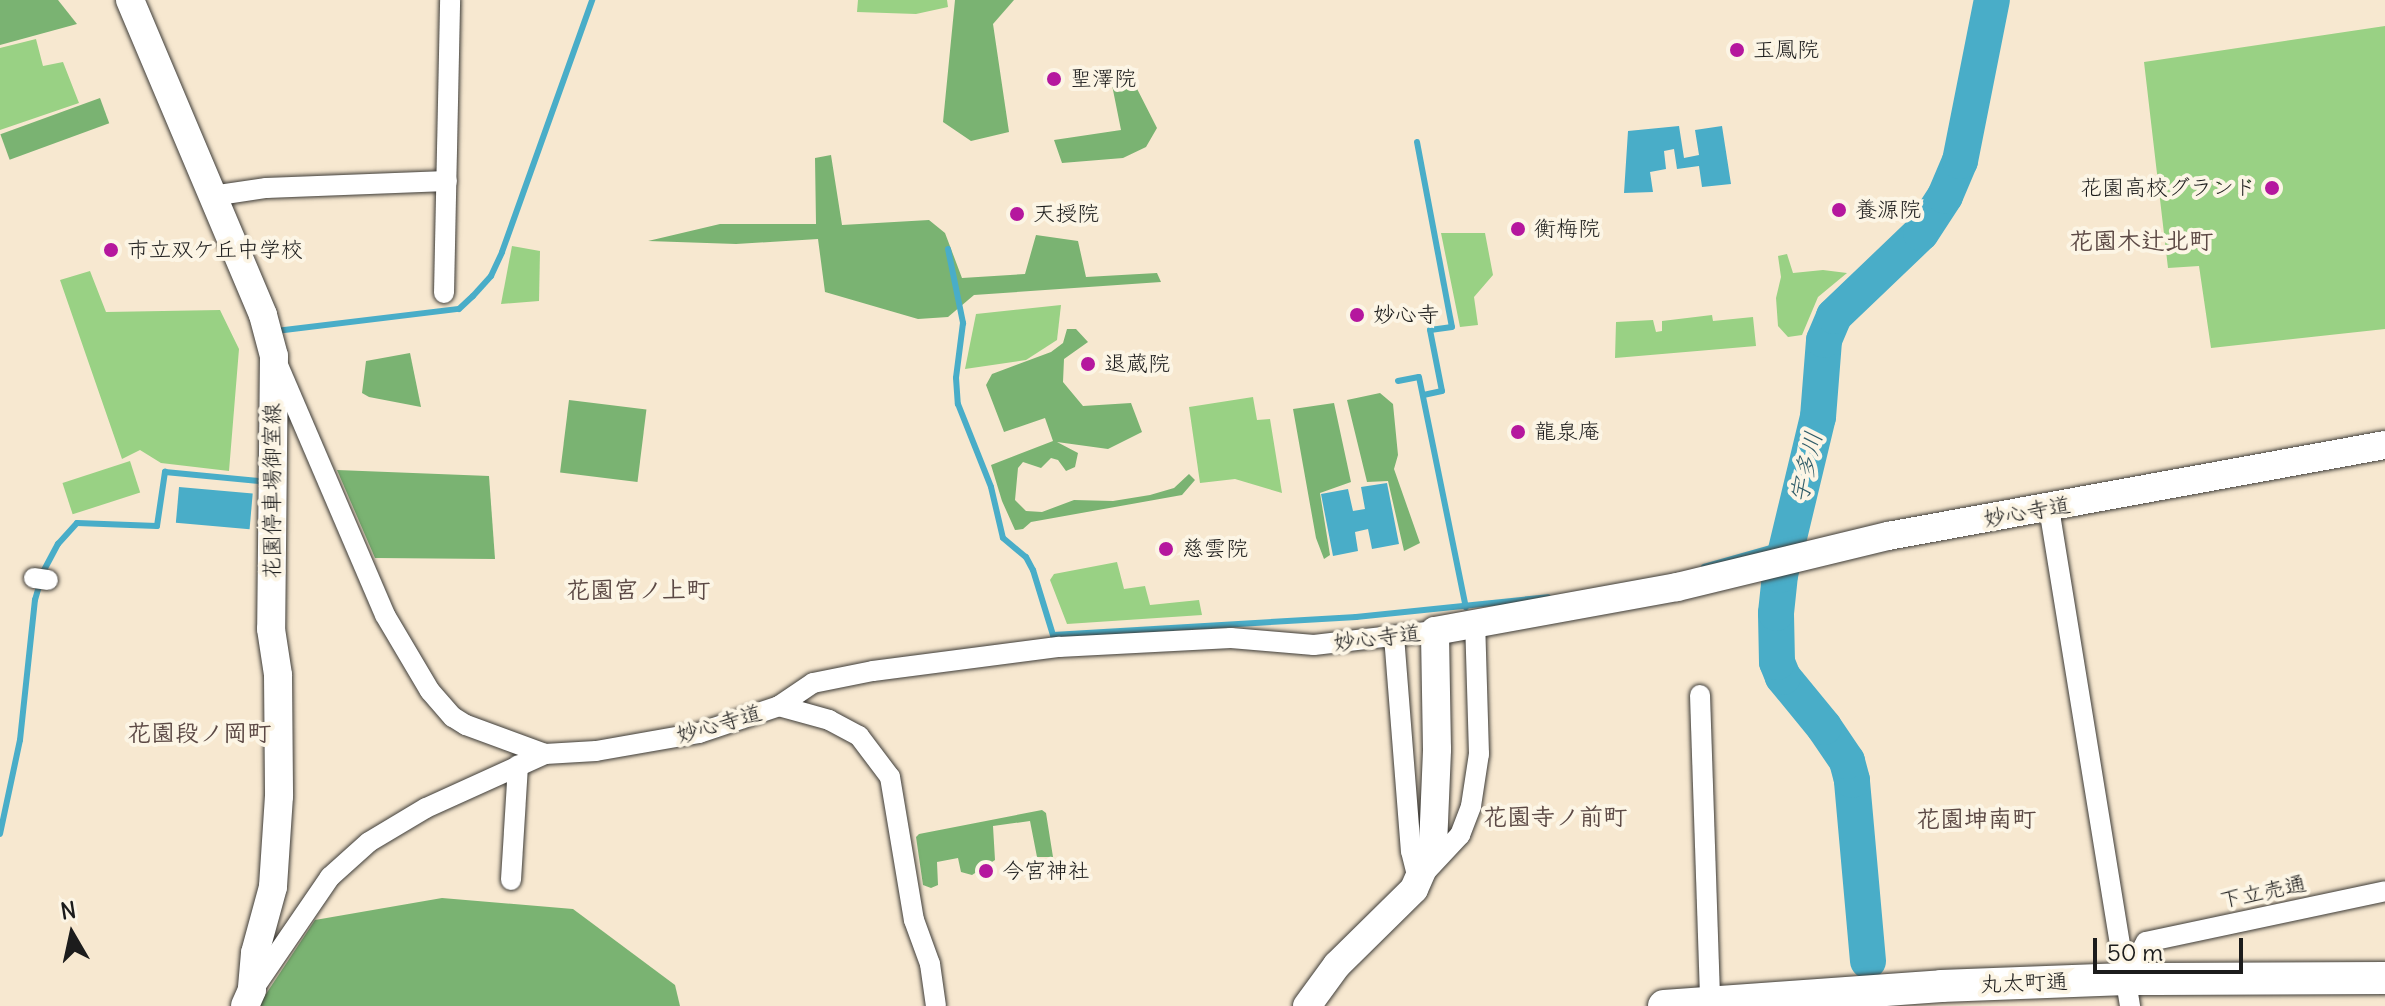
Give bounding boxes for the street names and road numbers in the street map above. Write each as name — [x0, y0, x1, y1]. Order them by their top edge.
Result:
street label: 花園停車場御室線 — [259, 403, 285, 579]
street label: 妙心寺道 — [1981, 491, 2073, 533]
street label: 妙心寺道 — [1332, 620, 1422, 656]
street label: 妙心寺道 — [673, 699, 765, 749]
street label: 下立売通 — [2217, 870, 2309, 914]
street label: 丸太町通 — [1980, 968, 2068, 998]

